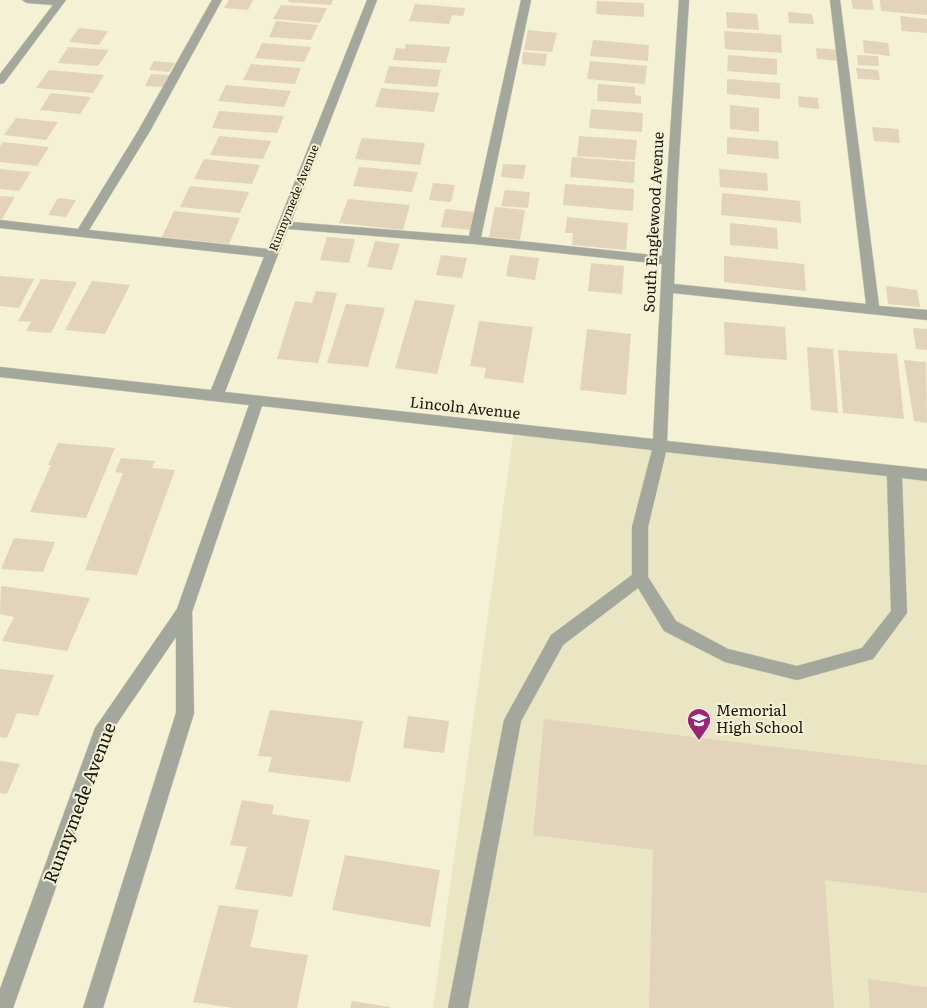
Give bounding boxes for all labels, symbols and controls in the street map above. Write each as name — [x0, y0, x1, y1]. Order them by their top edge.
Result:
street label: South Englewood Avenue — [636, 131, 669, 313]
street label: Runnymede Avenue — [263, 142, 323, 254]
street label: Lincoln Avenue — [409, 389, 522, 424]
place label: Memorial High School — [716, 698, 803, 738]
school or university icon: Memorial High School — [686, 707, 712, 741]
street label: Runnymede Avenue — [35, 718, 122, 887]

